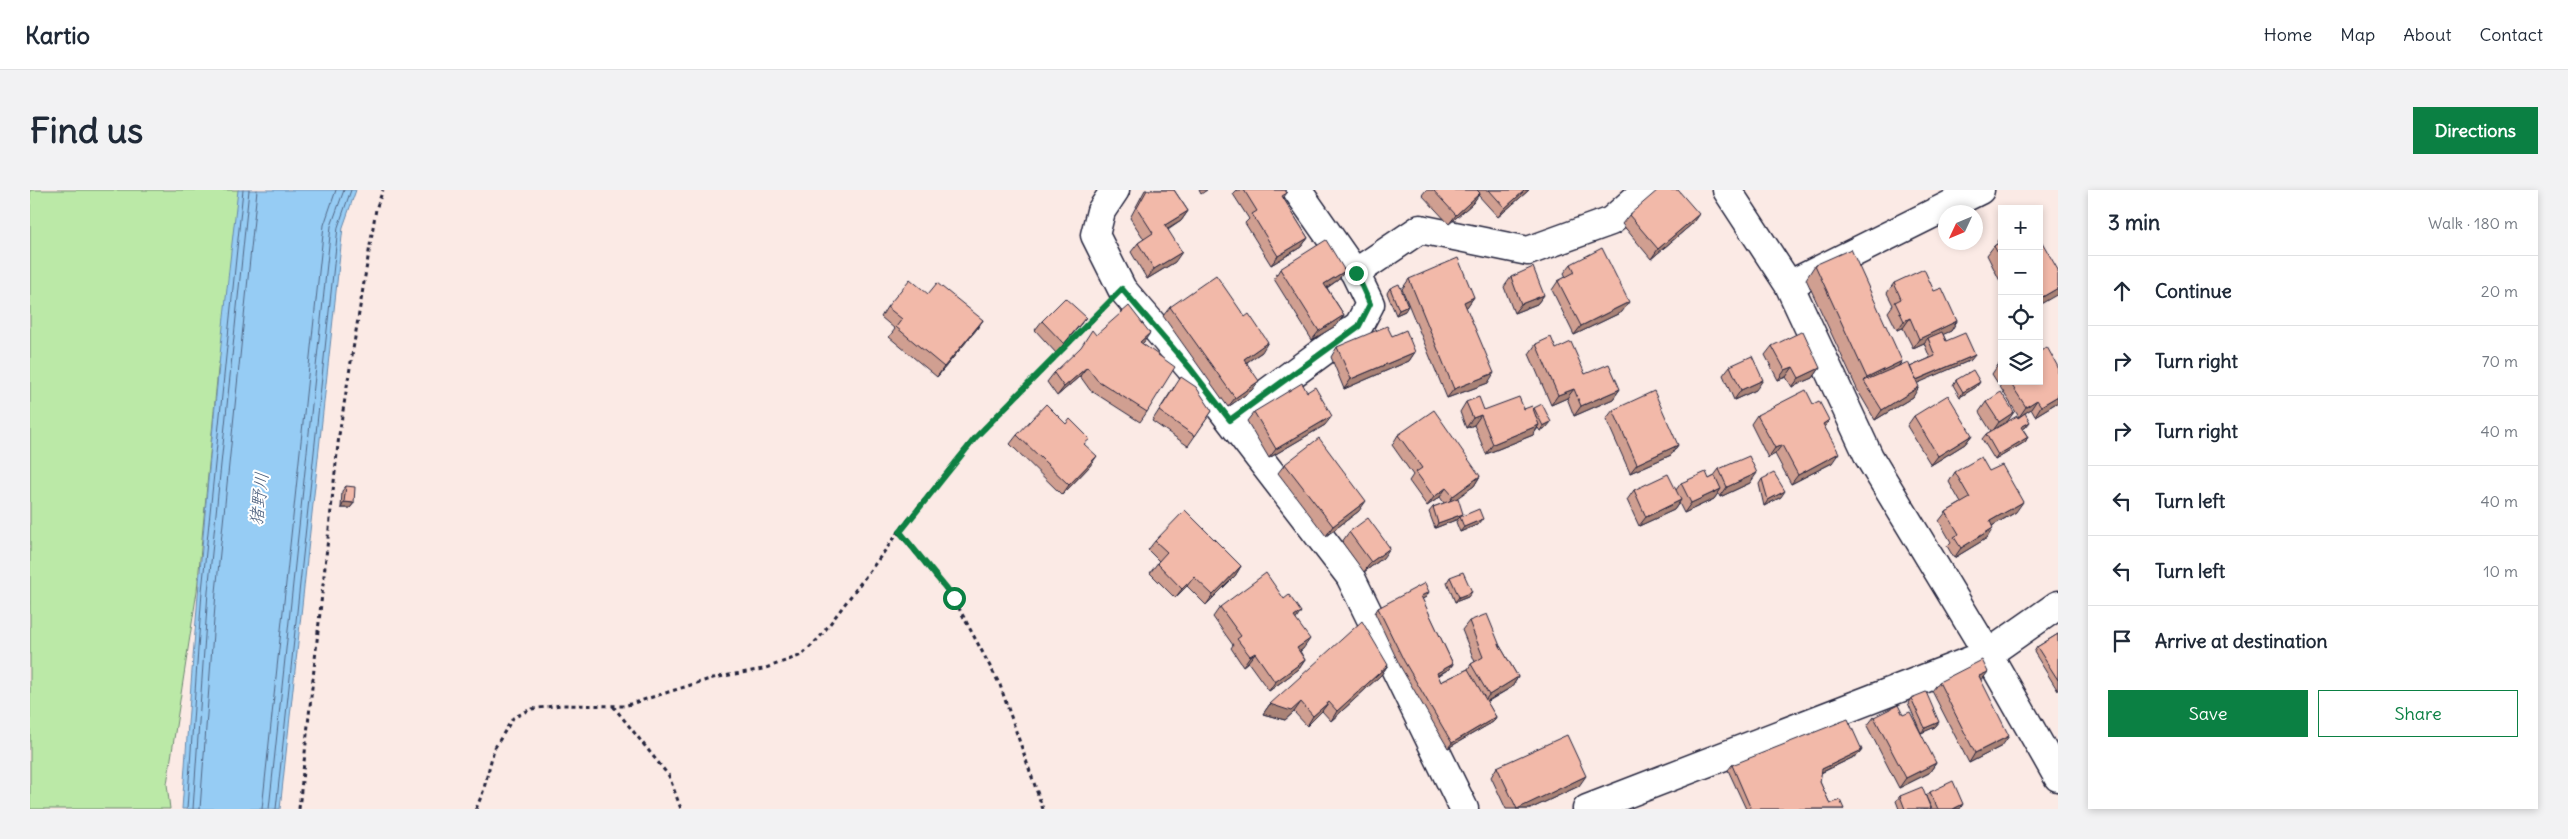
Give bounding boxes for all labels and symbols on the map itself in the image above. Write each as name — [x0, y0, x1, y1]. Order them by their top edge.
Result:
north arrow — [1938, 205, 1983, 250]
route end — [1345, 262, 1368, 285]
water label: 猪野川 — [244, 471, 273, 527]
route start — [943, 587, 966, 610]

